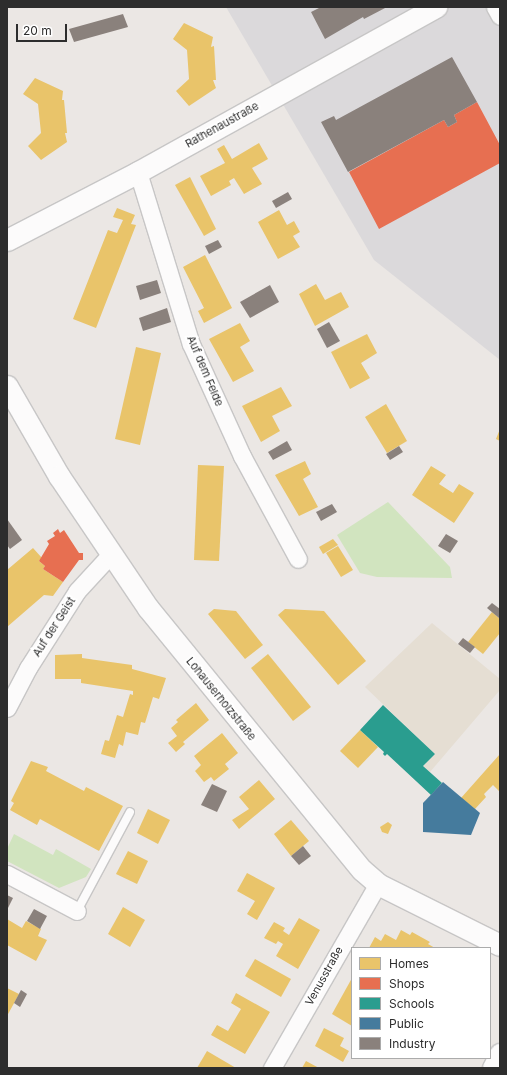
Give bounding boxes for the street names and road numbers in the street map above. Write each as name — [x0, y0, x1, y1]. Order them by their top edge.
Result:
street label: Rathenaustraße — [183, 99, 261, 151]
street label: Auf dem Felde — [184, 334, 226, 408]
street label: Auf der Geist — [30, 595, 78, 659]
street label: Lohauserholzstraße — [183, 655, 259, 743]
street label: Venusstraße — [302, 944, 346, 1008]

